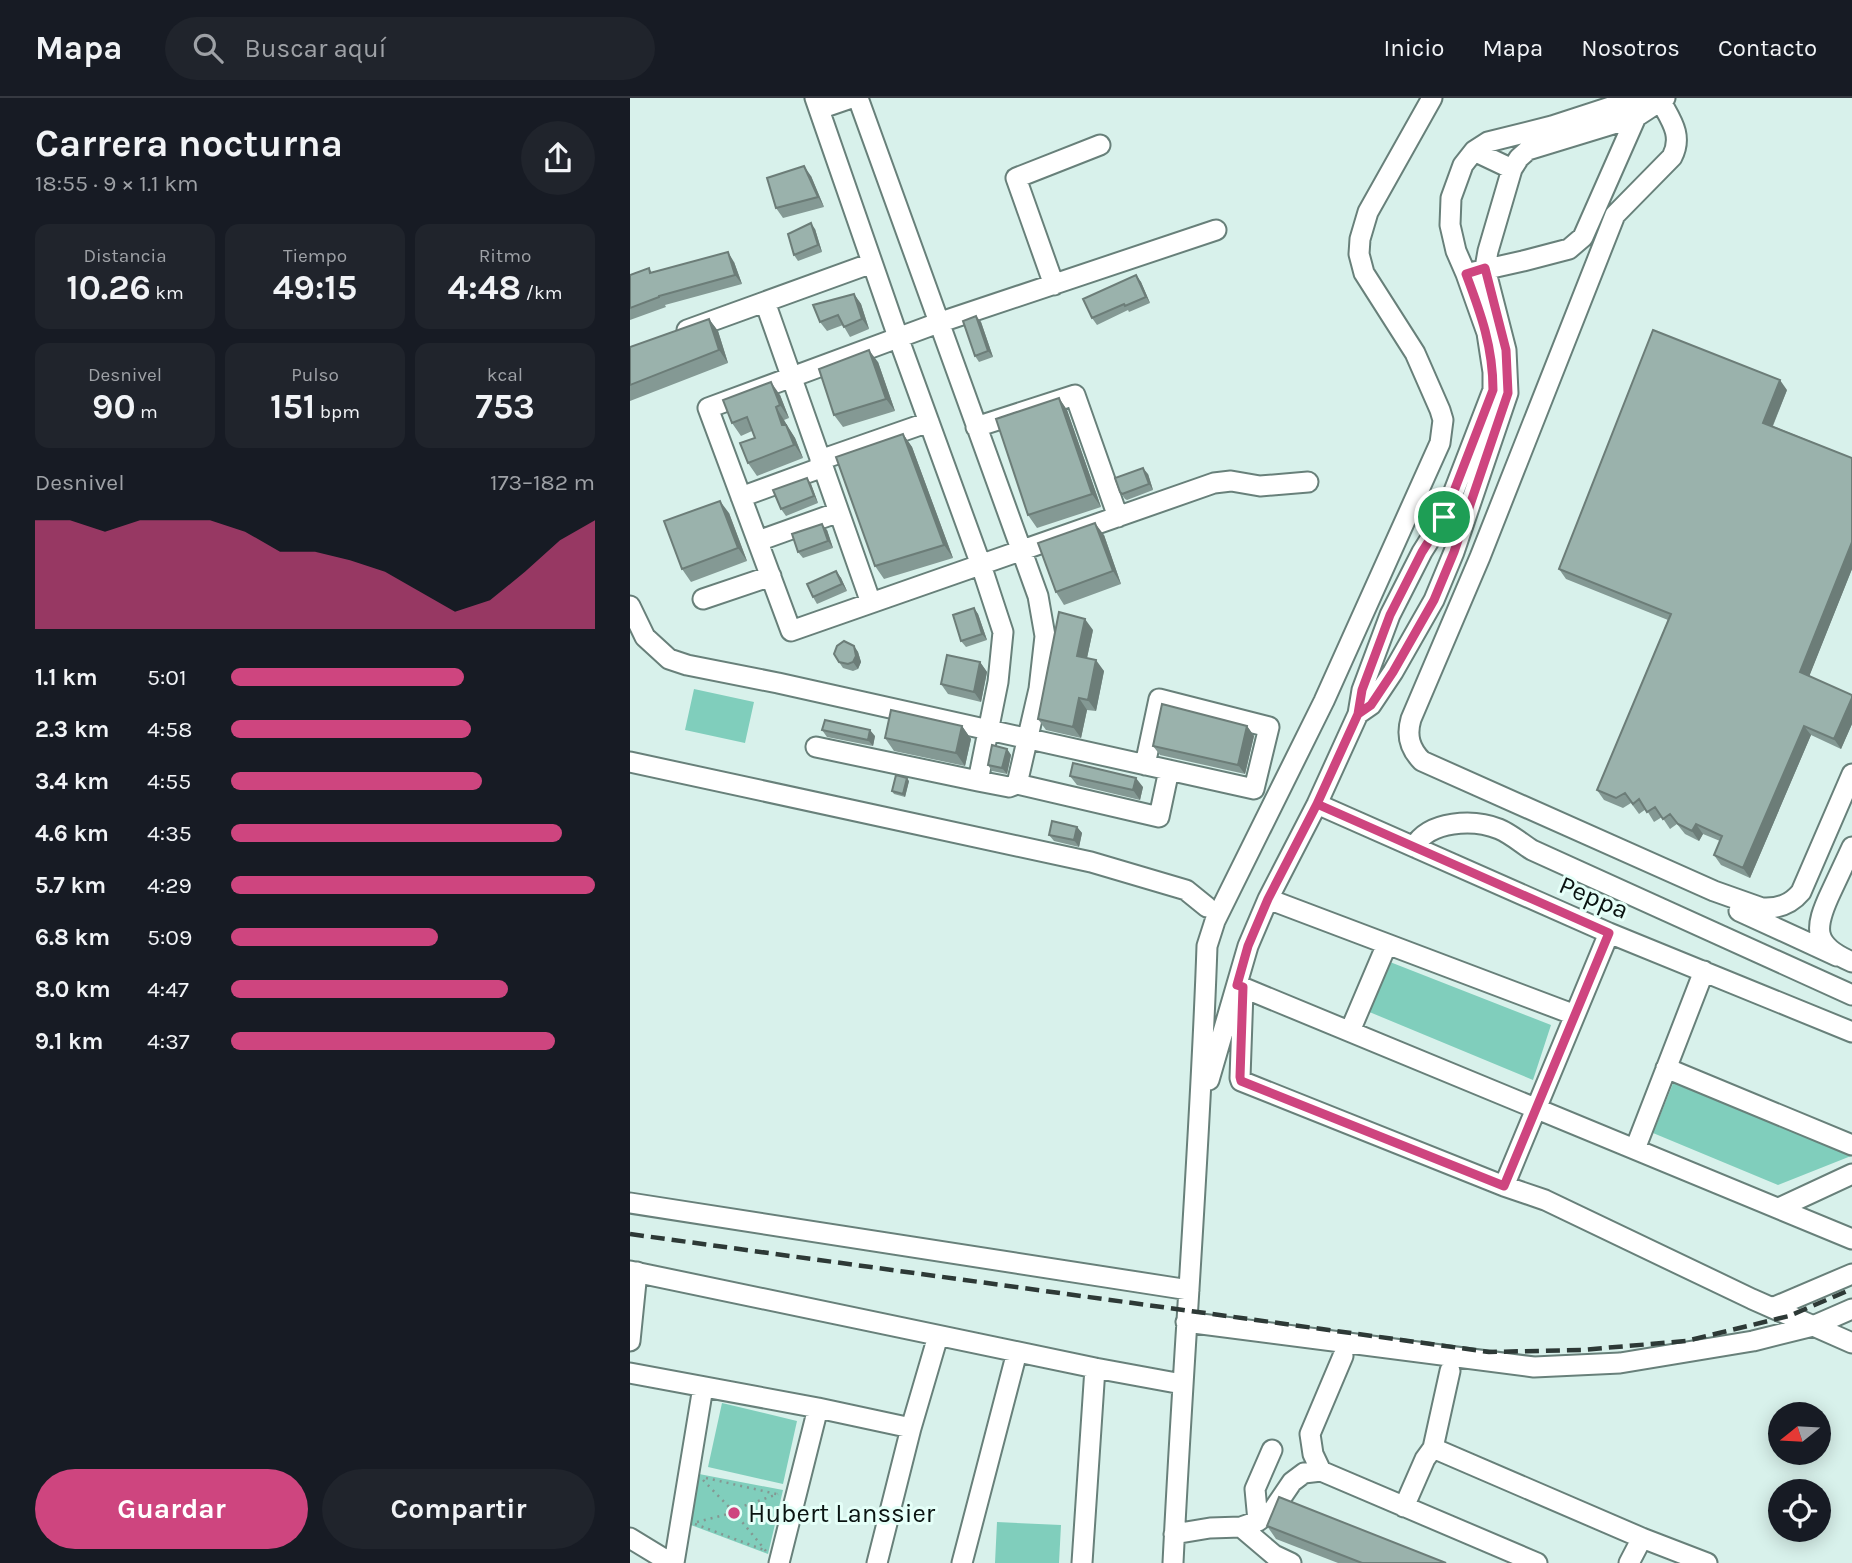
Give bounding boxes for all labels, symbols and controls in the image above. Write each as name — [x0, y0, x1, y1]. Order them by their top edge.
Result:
search box — [165, 17, 655, 80]
text: Mapa — [35, 29, 123, 67]
icon: search — [189, 29, 227, 67]
text: Buscar aquí — [245, 33, 386, 64]
text: Inicio — [1383, 34, 1444, 62]
text: Mapa — [1482, 34, 1543, 62]
text: Nosotros — [1581, 34, 1680, 62]
text: Contacto — [1718, 34, 1817, 62]
text: Carrera nocturna — [35, 121, 343, 166]
button: share — [521, 121, 595, 195]
text: 18:55 · 9 × 1.1 km — [35, 170, 199, 197]
text: Distancia — [83, 245, 167, 267]
text: Tiempo — [283, 245, 347, 267]
text: Ritmo — [479, 245, 531, 267]
text: 10.26 — [66, 267, 151, 308]
text: 49:15 — [273, 267, 357, 308]
text: 4:48 — [448, 267, 521, 308]
text: km — [151, 282, 184, 304]
text: /km — [521, 282, 562, 304]
text: Desnivel — [88, 364, 162, 386]
text: Pulso — [291, 364, 339, 386]
text: kcal — [487, 364, 523, 386]
text: 90 — [92, 386, 136, 427]
text: 151 — [270, 386, 315, 427]
text: 753 — [475, 386, 535, 427]
text: m — [136, 401, 158, 423]
text: bpm — [315, 401, 360, 423]
text: Desnivel — [35, 469, 125, 496]
text: 173–182 m — [490, 469, 595, 496]
pin — [1414, 487, 1474, 547]
icon: arrive — [1425, 498, 1463, 536]
text: 1.1 km — [35, 664, 98, 691]
text: 5:01 — [147, 664, 187, 691]
text: 2.3 km — [35, 716, 109, 743]
text: 4:58 — [147, 716, 192, 743]
text: 3.4 km — [35, 768, 109, 795]
text: 4:55 — [147, 768, 191, 795]
text: 4.6 km — [35, 820, 109, 847]
text: 4:35 — [147, 820, 192, 847]
street label: Peppa — [1554, 869, 1633, 926]
text: 5.7 km — [35, 872, 106, 899]
text: 4:29 — [147, 872, 192, 899]
text: 6.8 km — [35, 924, 110, 951]
text: 5:09 — [147, 924, 192, 951]
text: 8.0 km — [35, 976, 111, 1003]
text: 4:47 — [147, 976, 189, 1003]
text: 9.1 km — [35, 1028, 103, 1055]
text: 4:37 — [147, 1028, 190, 1055]
north arrow — [1768, 1402, 1830, 1465]
map controls — [1768, 1402, 1831, 1542]
button: Guardar — [35, 1469, 308, 1549]
button: Compartir — [322, 1469, 595, 1549]
button: locate — [1768, 1479, 1831, 1542]
place label: Hubert Lanssier — [748, 1498, 936, 1529]
marker: Hubert Lanssier — [726, 1505, 742, 1521]

